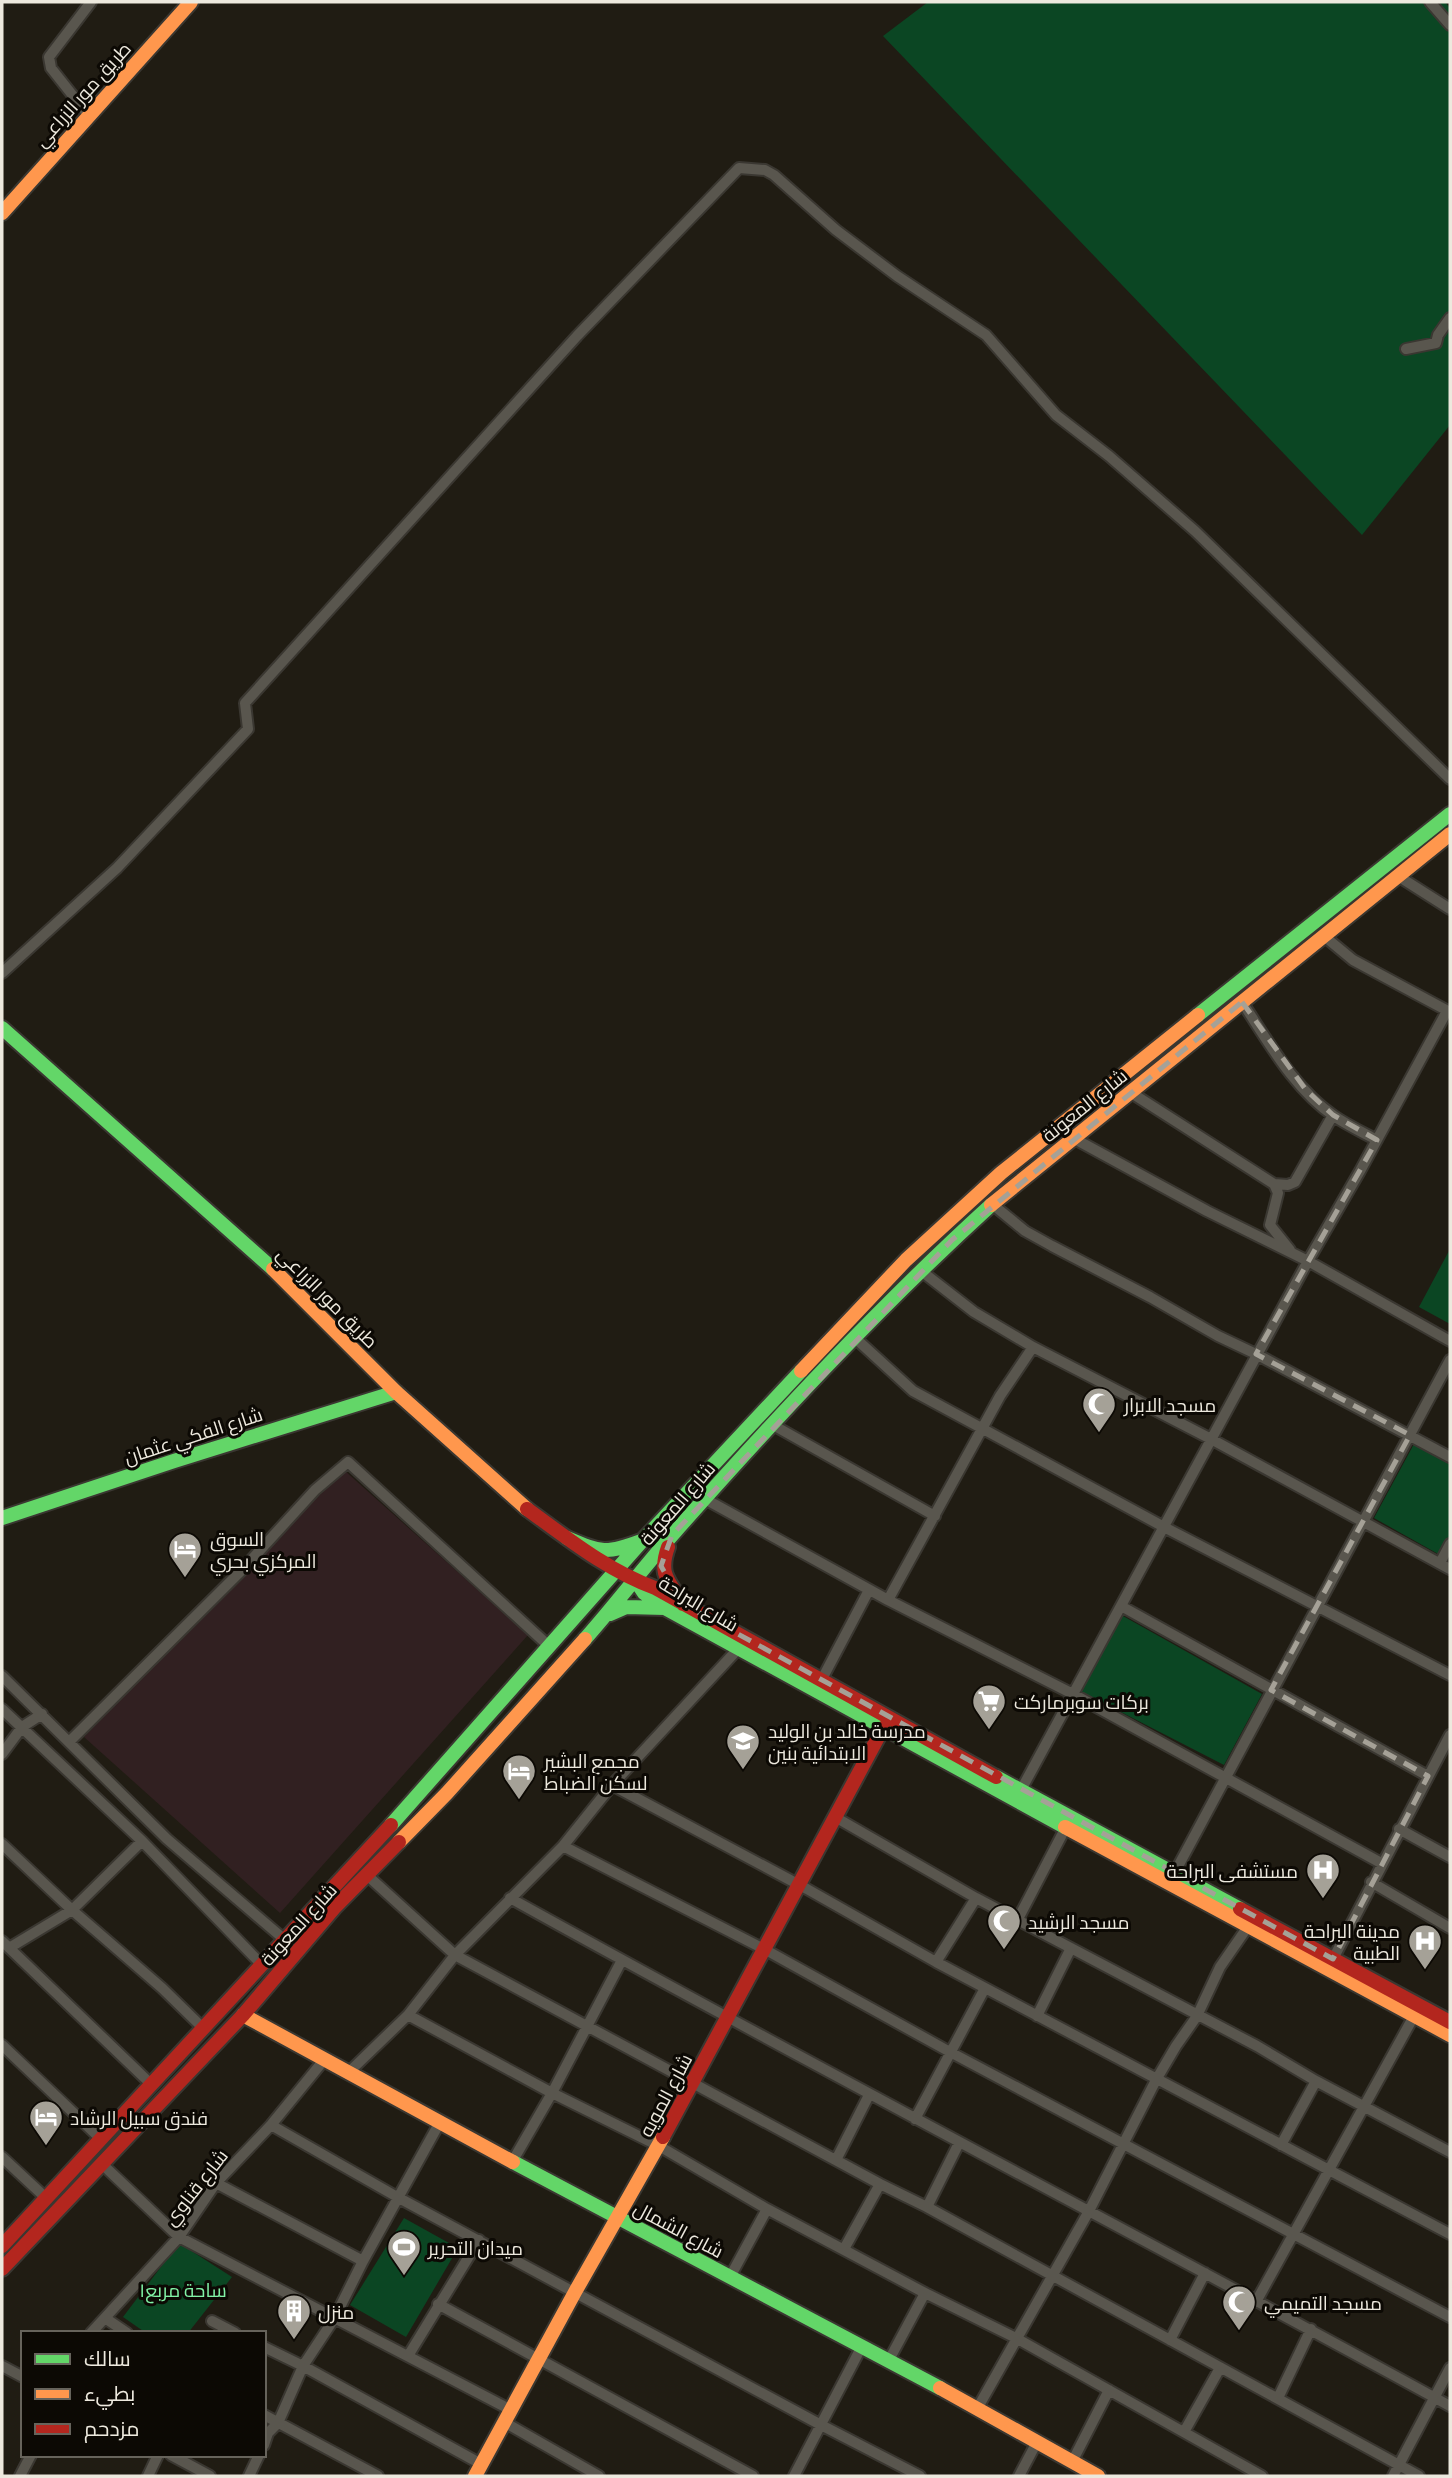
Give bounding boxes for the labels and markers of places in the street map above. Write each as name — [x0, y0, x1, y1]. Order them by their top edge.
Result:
mosque icon: مسجد الابرار — [1080, 1385, 1118, 1434]
place label: مسجد الابرار — [1123, 1393, 1216, 1417]
place label: السوق المركزي بحري — [210, 1527, 317, 1576]
hotel icon: السوق المركزي بحري — [166, 1530, 204, 1579]
supermarket icon: بركات سوبرماركت — [970, 1682, 1008, 1731]
place label: بركات سوبرماركت — [1014, 1690, 1149, 1714]
place label: مدرسة خالد بن الوليد الابتدائية بنين — [768, 1719, 926, 1765]
school or university icon: مدرسة خالد بن الوليد الابتدائية بنين — [724, 1722, 762, 1771]
place label: مجمع البشير لسكن الضباط — [543, 1749, 647, 1795]
hotel icon: مجمع البشير لسكن الضباط — [500, 1752, 538, 1801]
hospital icon: مستشفى البراحة — [1304, 1851, 1342, 1900]
place label: مستشفى البراحة — [1167, 1859, 1298, 1883]
mosque icon: مسجد الرشيد — [985, 1902, 1023, 1951]
place label: مسجد الرشيد — [1028, 1910, 1129, 1934]
place label: مدينة البراحة الطبية — [1304, 1919, 1400, 1964]
hospital icon: مدينة البراحة الطبية — [1406, 1922, 1444, 1971]
hotel icon: فندق سبيل الرشاد — [27, 2098, 65, 2147]
place label: فندق سبيل الرشاد — [70, 2106, 208, 2131]
sports icon: ميدان التحرير — [385, 2228, 423, 2277]
place label: ميدان التحرير — [427, 2236, 523, 2260]
mosque icon: مسجد التميمي — [1220, 2283, 1258, 2332]
place label: مسجد التميمي — [1264, 2291, 1382, 2318]
building icon: منزل — [275, 2292, 313, 2341]
place label: منزل — [318, 2300, 354, 2324]

